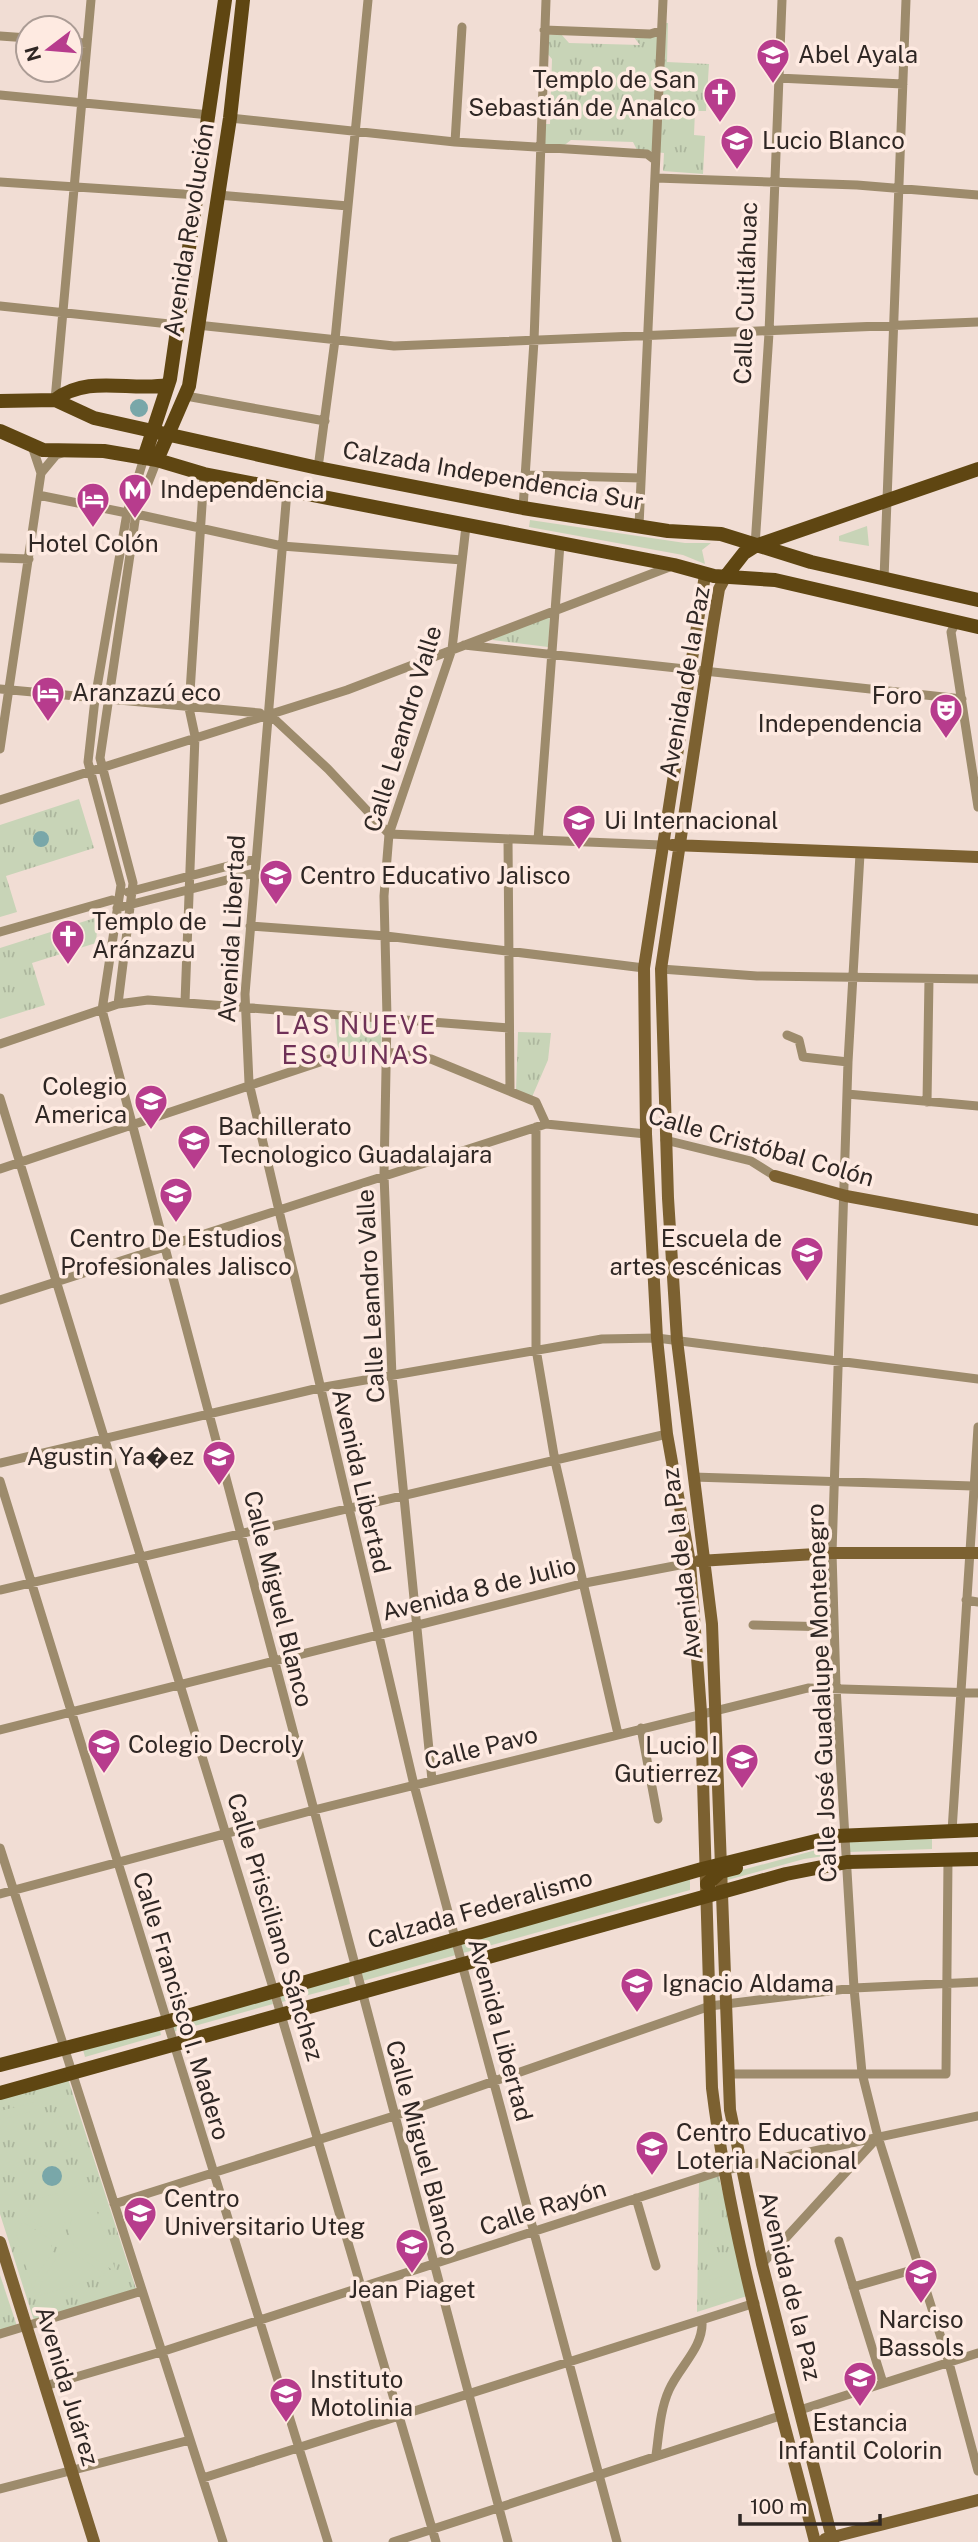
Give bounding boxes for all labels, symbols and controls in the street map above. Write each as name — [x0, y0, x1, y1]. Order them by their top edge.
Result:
north arrow — [14, 14, 84, 84]
school or university icon: Abel Ayala — [754, 36, 792, 85]
place label: Abel Ayala — [798, 40, 918, 68]
text: N — [20, 44, 45, 64]
place label: Templo de San Sebastián de Analco — [468, 65, 696, 121]
church icon: Templo de San Sebastián de Analco — [701, 75, 739, 124]
street label: Avenida Revolución — [157, 121, 219, 339]
school or university icon: Lucio Blanco — [718, 122, 756, 171]
place label: Lucio Blanco — [762, 126, 905, 154]
street label: Calle Cuitláhuac — [728, 201, 762, 385]
street label: Calzada Independencia Sur — [341, 435, 646, 515]
metro station icon: Independencia — [116, 471, 154, 520]
place label: Independencia — [160, 475, 324, 503]
hotel icon: Hotel Colón — [74, 480, 112, 529]
place label: Hotel Colón — [27, 529, 159, 557]
street label: Avenida de la Paz — [653, 584, 715, 780]
street label: Calle Leandro Valle — [357, 622, 447, 835]
hotel icon: Aranzazú eco — [29, 674, 67, 723]
place label: Aranzazú eco — [72, 678, 221, 706]
place label: Foro Independencia — [758, 681, 922, 737]
theatre icon: Foro Independencia — [927, 691, 965, 740]
school or university icon: Ui Internacional — [560, 802, 598, 851]
place label: Ui Internacional — [604, 806, 779, 834]
street label: Avenida Libertad — [212, 834, 250, 1024]
school or university icon: Centro Educativo Jalisco — [257, 857, 295, 906]
place label: Centro Educativo Jalisco — [300, 861, 571, 889]
place label: Templo de Aránzazu — [92, 907, 207, 963]
church icon: Templo de Aránzazu — [49, 917, 87, 966]
district label: LAS NUEVE ESQUINAS — [275, 1009, 437, 1070]
place label: Colegio America — [34, 1072, 127, 1128]
school or university icon: Colegio America — [132, 1082, 170, 1131]
street label: Calle Cristóbal Colón — [645, 1100, 877, 1192]
place label: Bachillerato Tecnologico Guadalajara — [218, 1112, 492, 1168]
school or university icon: Bachillerato Tecnologico Guadalajara — [175, 1122, 213, 1171]
school or university icon: Centro De Estudios Profesionales Jalisco — [157, 1175, 195, 1224]
street label: Calle Leandro Valle — [350, 1188, 390, 1404]
place label: Centro De Estudios Profesionales Jalisco — [60, 1224, 292, 1280]
place label: Escuela de artes escénicas — [609, 1224, 782, 1280]
school or university icon: Escuela de artes escénicas — [788, 1234, 826, 1283]
street label: Avenida Libertad — [327, 1386, 397, 1576]
school or university icon: Agustin Ya�ez — [200, 1438, 238, 1487]
place label: Agustin Ya�ez — [27, 1442, 194, 1470]
street label: Avenida de la Paz — [655, 1466, 707, 1662]
street label: Calle Miguel Blanco — [239, 1488, 319, 1710]
street label: Calle José Guadalupe Montenegro — [800, 1503, 842, 1883]
street label: Avenida 8 de Julio — [379, 1550, 579, 1626]
street label: Calle Pavo — [421, 1719, 540, 1775]
school or university icon: Colegio Decroly — [85, 1726, 123, 1775]
place label: Colegio Decroly — [128, 1730, 304, 1758]
place label: Lucio I Gutierrez — [614, 1731, 718, 1787]
school or university icon: Lucio I Gutierrez — [723, 1741, 761, 1790]
street label: Calle Prisciliano Sánchez — [222, 1790, 330, 2064]
street label: Calzada Federalismo — [364, 1863, 595, 1954]
street label: Calle Francisco I. Madero — [128, 1868, 236, 2143]
street label: Avenida Libertad — [463, 1935, 539, 2124]
school or university icon: Ignacio Aldama — [618, 1965, 656, 2014]
place label: Ignacio Aldama — [662, 1969, 834, 1997]
street label: Calle Miguel Blanco — [381, 2037, 465, 2258]
place label: Centro Educativo Loteria Nacional — [676, 2118, 867, 2174]
school or university icon: Centro Educativo Loteria Nacional — [633, 2128, 671, 2177]
street label: Calle Rayón — [476, 2173, 609, 2241]
place label: Centro Universitario Uteg — [164, 2184, 365, 2240]
street label: Avenida de la Paz — [754, 2188, 828, 2383]
school or university icon: Centro Universitario Uteg — [121, 2194, 159, 2243]
school or university icon: Jean Piaget — [393, 2226, 431, 2275]
school or university icon: Narciso Bassols — [902, 2256, 940, 2305]
place label: Jean Piaget — [348, 2275, 476, 2303]
street label: Avenida Juárez — [30, 2303, 105, 2469]
place label: Narciso Bassols — [878, 2305, 964, 2361]
school or university icon: Estancia Infantil Colorin — [841, 2359, 879, 2408]
place label: Instituto Motolinia — [310, 2365, 413, 2421]
school or university icon: Instituto Motolinia — [267, 2375, 305, 2424]
place label: Estancia Infantil Colorin — [778, 2408, 942, 2464]
scale bar — [740, 2482, 880, 2526]
text: 100 m — [750, 2494, 807, 2519]

